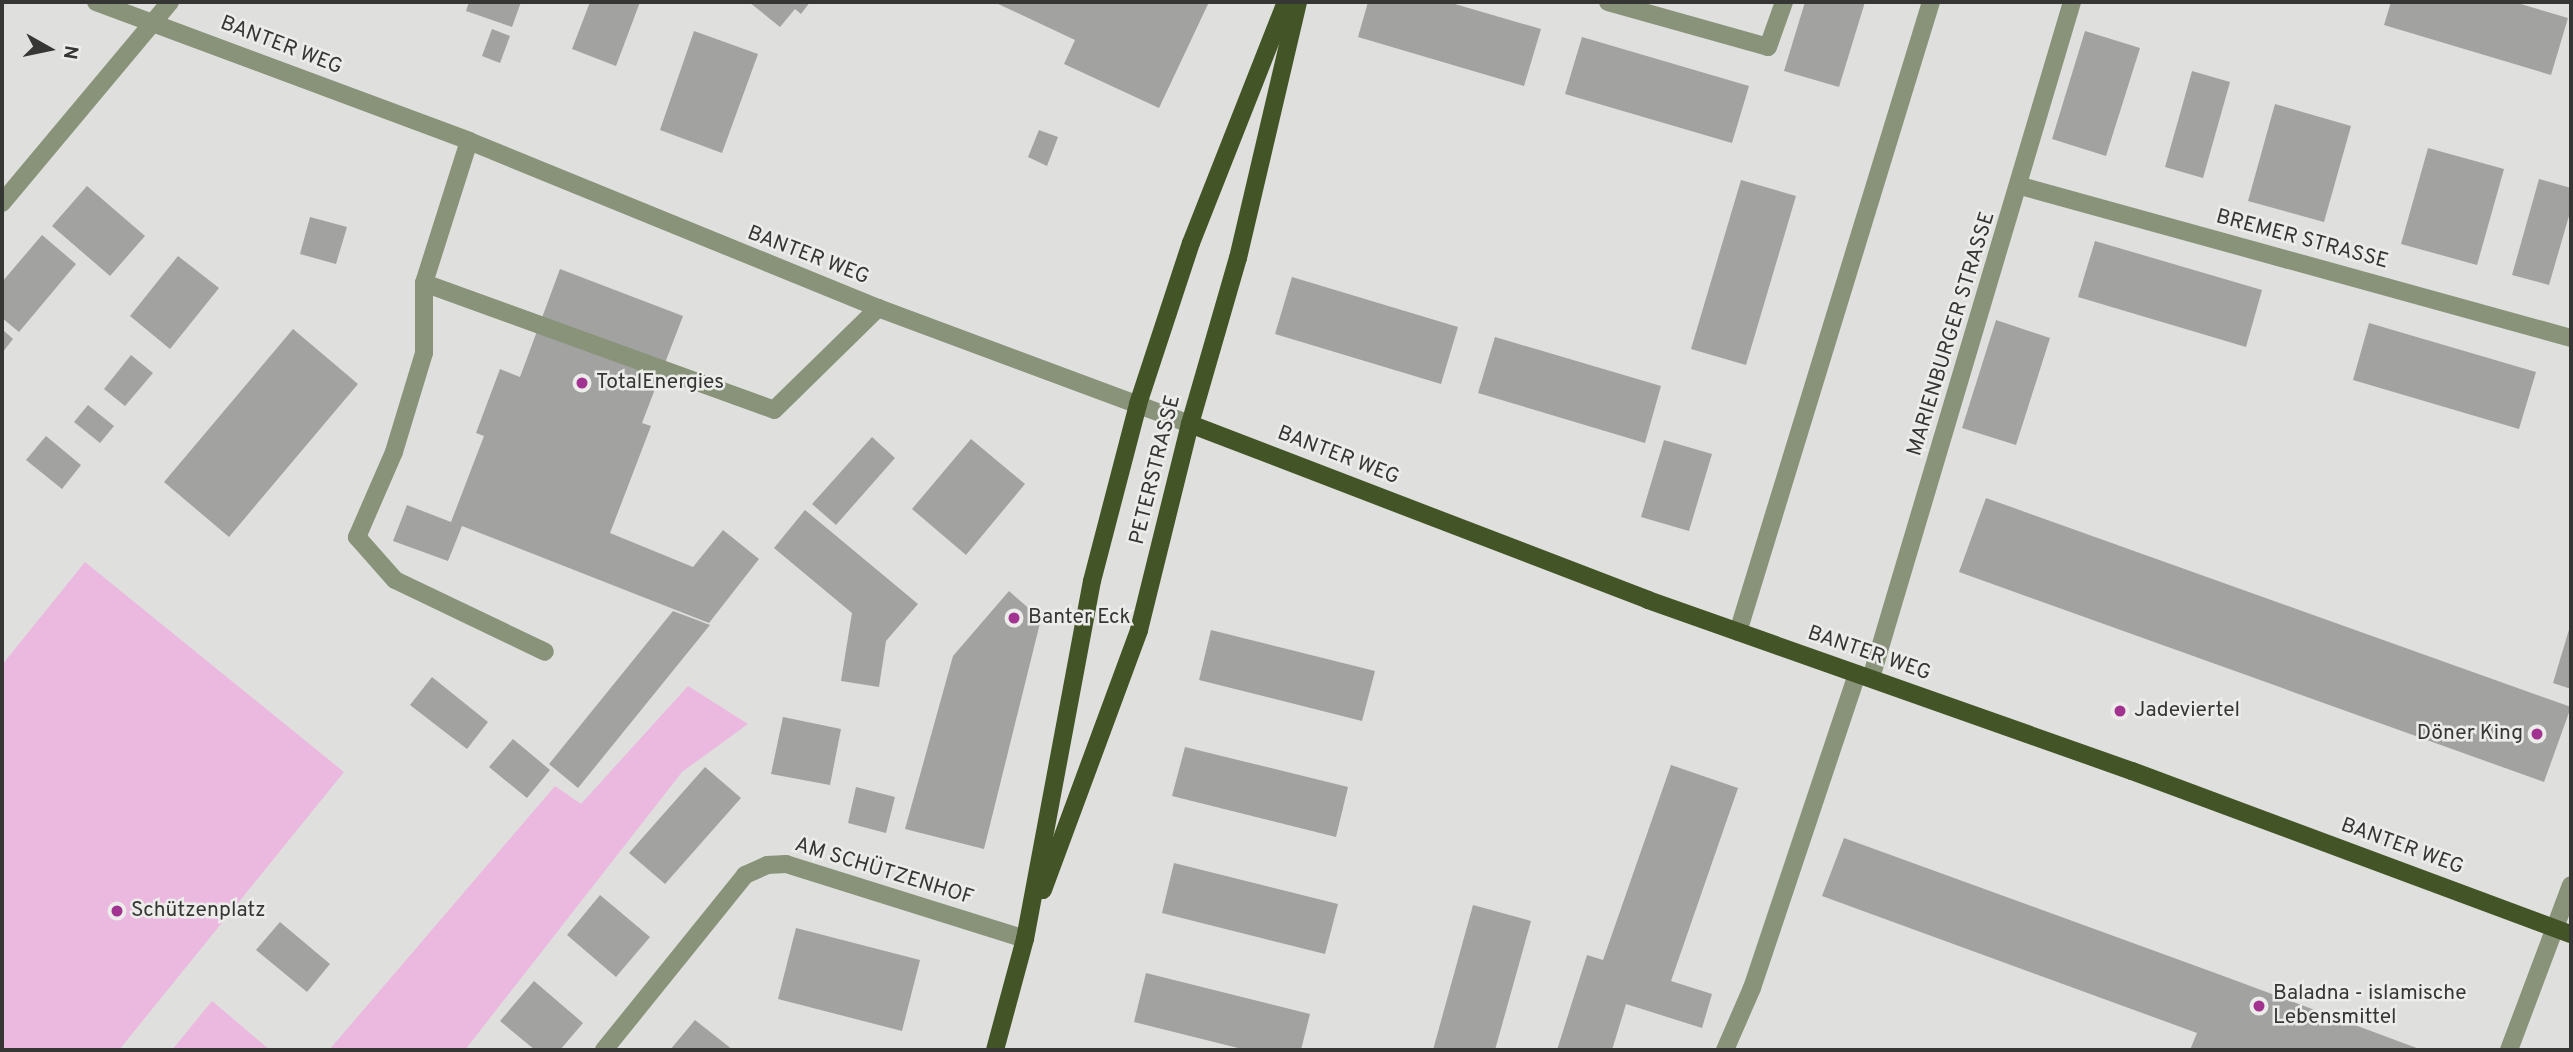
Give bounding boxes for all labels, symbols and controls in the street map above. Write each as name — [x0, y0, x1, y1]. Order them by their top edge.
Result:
street label: BANTER WEG — [216, 11, 346, 81]
north arrow — [14, 14, 84, 84]
text: N — [57, 44, 83, 61]
street label: BREMER STRASSE — [2213, 205, 2391, 275]
street label: MARIENBURGER STRASSE — [1903, 209, 2001, 459]
street label: BANTER WEG — [743, 221, 873, 291]
place label: TotalEnergies — [596, 370, 724, 396]
marker: TotalEnergies — [574, 375, 590, 391]
street label: PETERSTRASSE — [1125, 393, 1187, 547]
street label: BANTER WEG — [1273, 421, 1403, 491]
place label: Banter Eck — [1028, 605, 1131, 631]
marker: Banter Eck — [1006, 610, 1022, 626]
street label: BANTER WEG — [1804, 621, 1934, 687]
place label: Jadeviertel — [2134, 698, 2240, 724]
marker: Jadeviertel — [2112, 703, 2128, 719]
place label: Döner King — [2417, 721, 2523, 747]
marker: Döner King — [2529, 726, 2545, 742]
street label: BANTER WEG — [2337, 813, 2467, 881]
street label: AM SCHÜTZENHOF — [792, 833, 976, 911]
place label: Schützenplatz — [131, 898, 266, 924]
marker: Schützenplatz — [109, 903, 125, 919]
place label: Baladna - islamische Lebensmittel — [2273, 981, 2467, 1031]
marker: Baladna - islamische Lebensmittel — [2251, 998, 2267, 1014]

